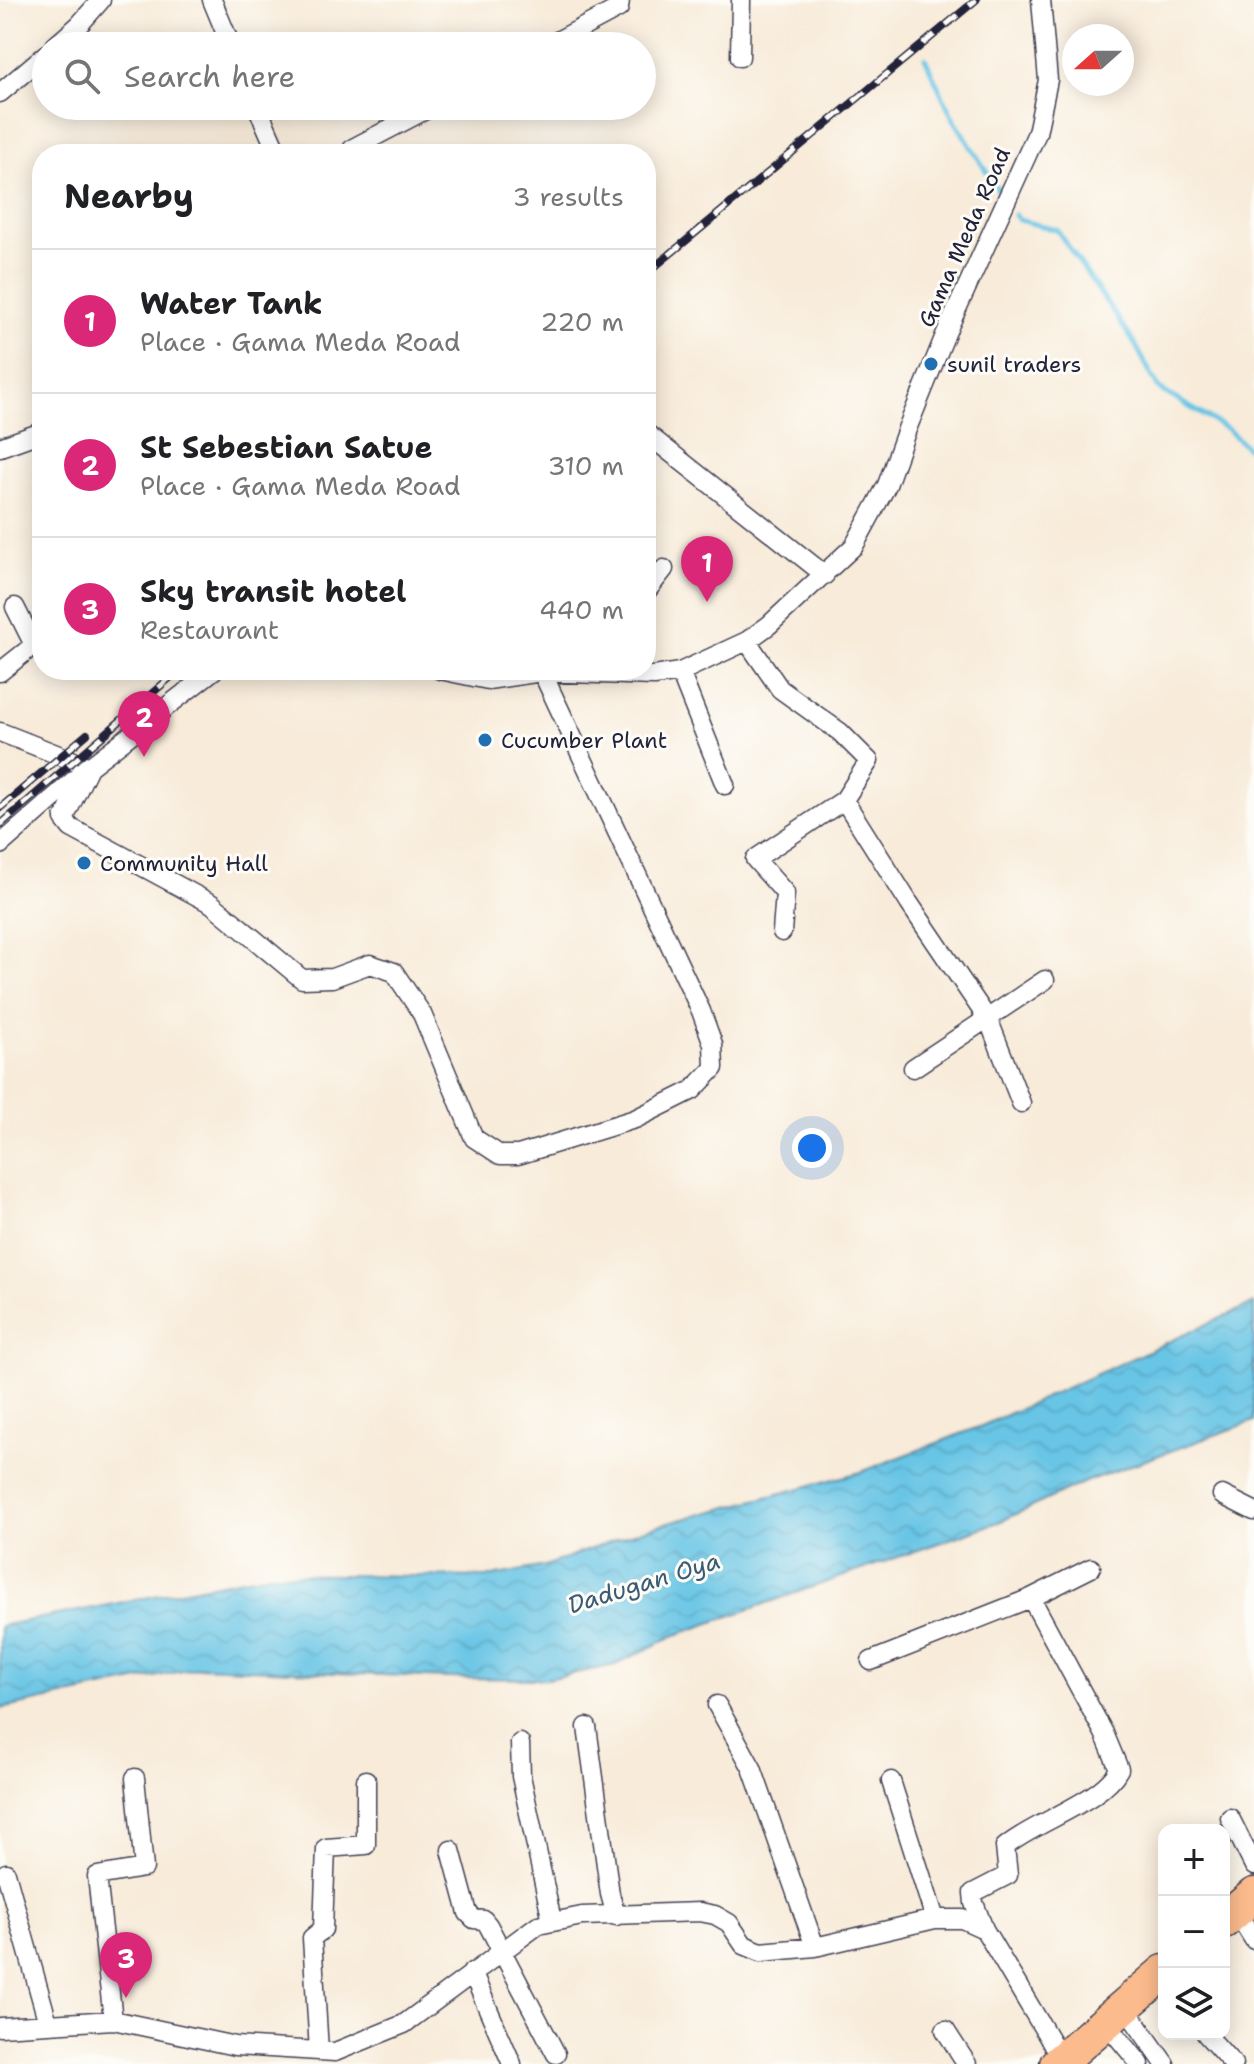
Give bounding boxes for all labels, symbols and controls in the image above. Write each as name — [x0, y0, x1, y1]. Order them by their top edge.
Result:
north arrow — [1062, 24, 1134, 96]
search box — [32, 32, 656, 120]
icon: search — [60, 54, 104, 98]
text: Search here — [124, 56, 295, 97]
street label: Gama Meda Road — [912, 143, 1017, 332]
text: Nearby — [64, 173, 194, 219]
text: 3 results — [512, 179, 624, 214]
text: Water Tank — [140, 283, 322, 324]
text: 1 — [84, 304, 96, 339]
text: 220 m — [540, 304, 624, 339]
text: Place · Gama Meda Road — [140, 324, 461, 359]
place label: sunil traders — [947, 350, 1081, 379]
marker: sunil traders — [922, 355, 940, 373]
text: St Sebestian Satue — [140, 427, 432, 468]
text: 2 — [81, 448, 99, 483]
text: 310 m — [548, 448, 624, 483]
text: Place · Gama Meda Road — [140, 468, 461, 503]
pin: 1 — [681, 536, 733, 602]
text: Sky transit hotel — [140, 571, 406, 612]
text: 3 — [81, 592, 99, 627]
text: 440 m — [539, 592, 624, 627]
text: Restaurant — [140, 612, 279, 647]
pin: 2 — [118, 691, 170, 757]
place label: Cucumber Plant — [501, 726, 667, 755]
marker: Cucumber Plant — [476, 731, 494, 749]
place label: Community Hall — [100, 849, 268, 878]
marker: Community Hall — [75, 854, 93, 872]
your location — [792, 1128, 832, 1168]
water label: Dadugan Oya — [564, 1545, 724, 1621]
map controls — [1158, 1824, 1230, 2040]
button: + — [1158, 1824, 1230, 1896]
button: − — [1158, 1896, 1230, 1968]
pin: 3 — [100, 1932, 152, 1998]
button: layers — [1158, 1968, 1230, 2040]

